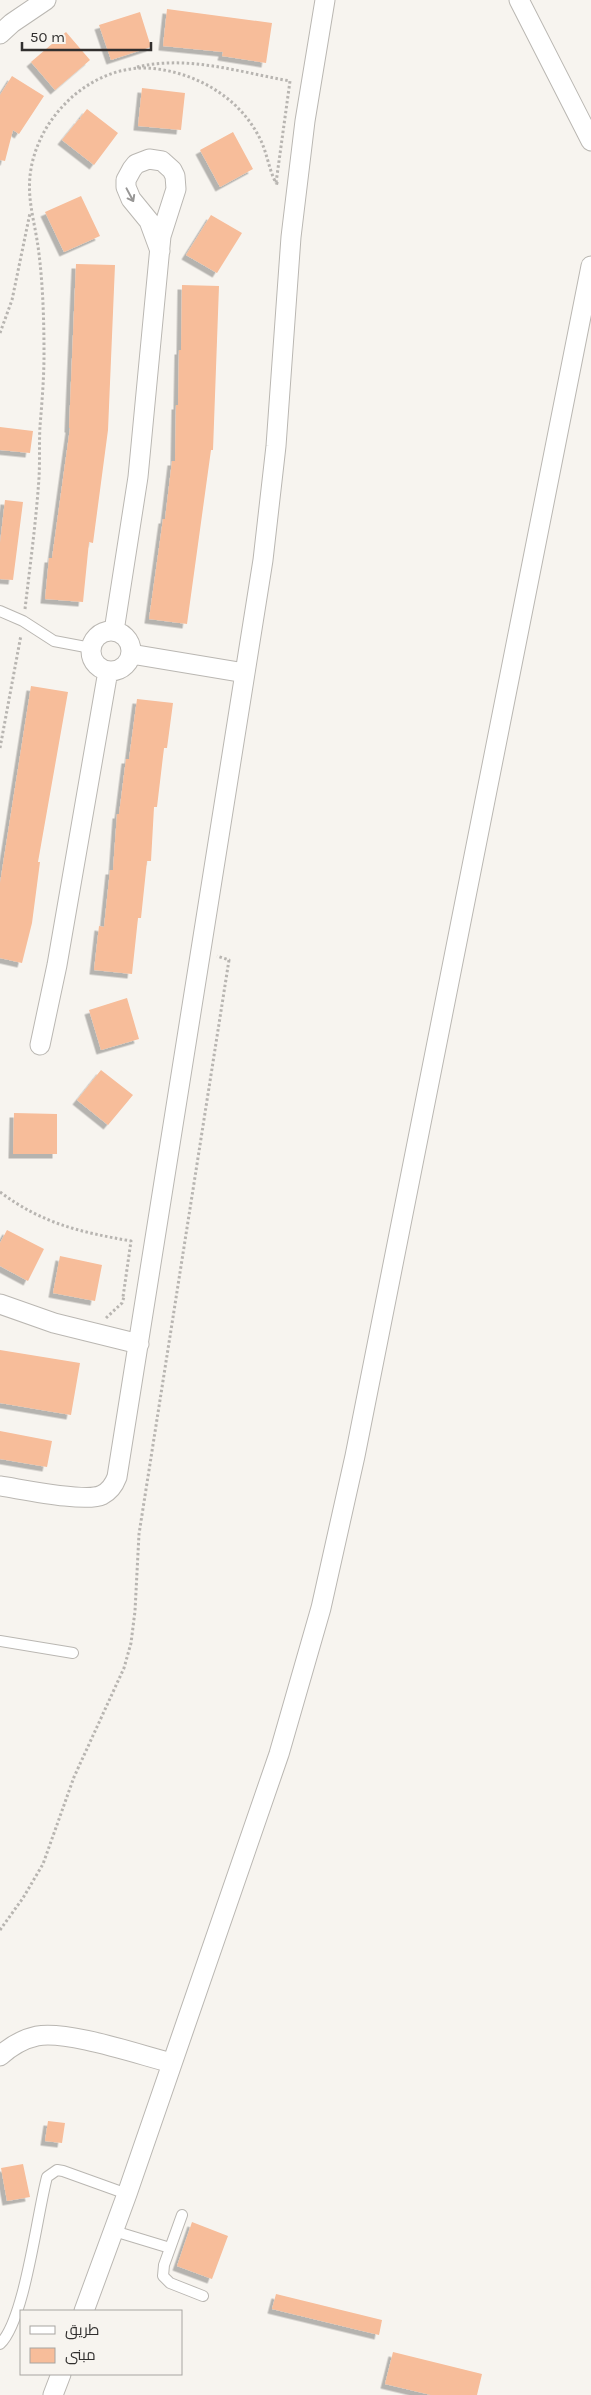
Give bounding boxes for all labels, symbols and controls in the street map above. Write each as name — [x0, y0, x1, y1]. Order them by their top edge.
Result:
scale bar — [22, 20, 151, 52]
text: 50 m — [30, 28, 65, 46]
one-way arrow — [126, 187, 135, 202]
legend — [20, 2310, 182, 2375]
text: طريق — [65, 2321, 99, 2340]
text: مبنى — [65, 2346, 96, 2365]

